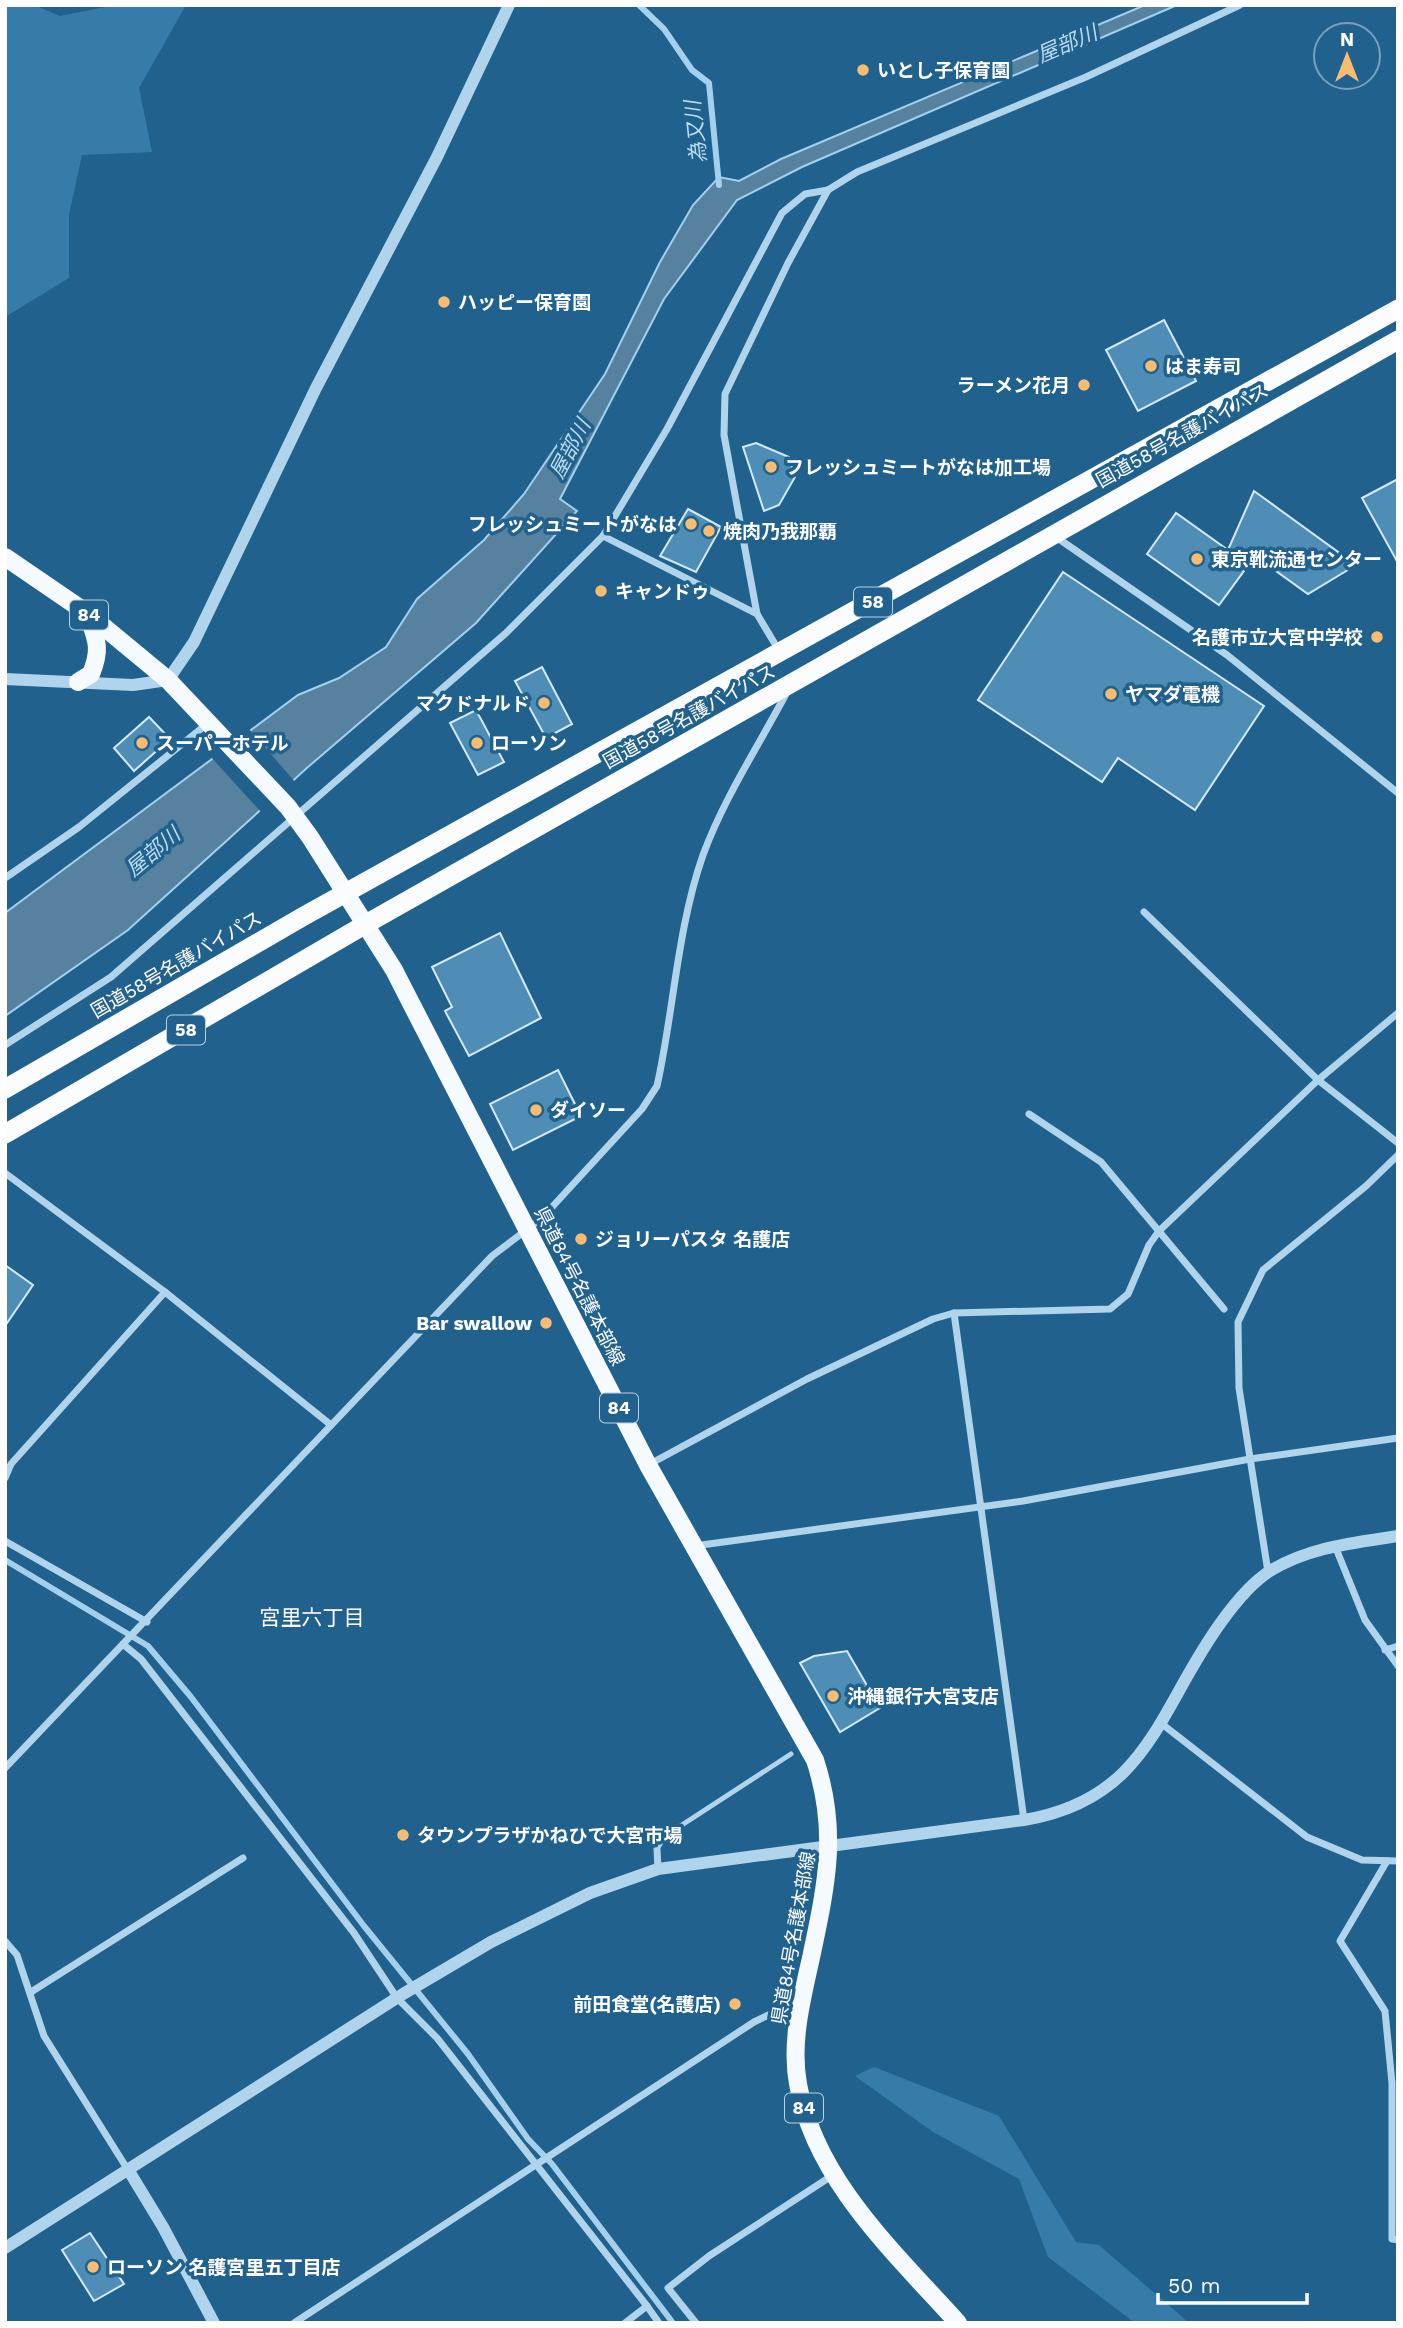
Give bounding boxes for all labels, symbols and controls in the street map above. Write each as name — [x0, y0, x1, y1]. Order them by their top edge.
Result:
water label: 屋部川 — [1033, 19, 1103, 67]
north arrow — [1312, 21, 1382, 91]
text: N — [1340, 28, 1354, 51]
place label: いとし子保育園 — [877, 59, 1010, 82]
marker: いとし子保育園 — [855, 62, 871, 78]
water label: 為又川 — [680, 97, 711, 165]
place label: ハッピー保育園 — [458, 291, 591, 314]
marker: ハッピー保育園 — [436, 294, 452, 310]
place label: はま寿司 — [1165, 355, 1241, 378]
marker: はま寿司 — [1143, 358, 1159, 374]
place label: ラーメン花月 — [957, 374, 1070, 397]
marker: ラーメン花月 — [1076, 377, 1092, 393]
street label: 国道58号名護バイパス — [1092, 379, 1272, 492]
water label: 屋部川 — [544, 413, 596, 482]
place label: フレッシュミートがなは加工場 — [785, 456, 1051, 479]
marker: フレッシュミートがなは加工場 — [763, 459, 779, 475]
place label: フレッシュミートがなは — [468, 513, 677, 536]
marker: フレッシュミートがなは — [683, 516, 699, 532]
place label: 焼肉乃我那覇 — [723, 520, 837, 543]
marker: 焼肉乃我那覇 — [701, 523, 717, 539]
place label: 東京靴流通センター — [1211, 548, 1382, 571]
marker: 東京靴流通センター — [1189, 551, 1205, 567]
place label: キャンドゥ — [615, 580, 710, 603]
marker: キャンドゥ — [593, 583, 609, 599]
road number: 58 — [854, 588, 892, 616]
road number: 84 — [70, 600, 108, 630]
place label: 名護市立大宮中学校 — [1192, 626, 1363, 649]
marker: 名護市立大宮中学校 — [1369, 629, 1385, 645]
street label: 国道58号名護バイパス — [599, 660, 779, 773]
place label: ヤマダ電機 — [1125, 683, 1220, 706]
marker: ヤマダ電機 — [1103, 686, 1119, 702]
place label: マクドナルド — [416, 692, 530, 715]
marker: マクドナルド — [536, 695, 552, 711]
place label: スーパーホテル — [156, 732, 289, 755]
place label: ローソン — [491, 732, 567, 755]
marker: スーパーホテル — [134, 735, 150, 751]
marker: ローソン — [469, 735, 485, 751]
water label: 屋部川 — [121, 821, 186, 881]
street label: 国道58号名護バイパス — [87, 906, 266, 1023]
road number: 58 — [167, 1015, 205, 1044]
place label: ダイソー — [550, 1099, 626, 1122]
marker: ダイソー — [528, 1102, 544, 1118]
street label: 県道84号名護本部線 — [530, 1203, 630, 1370]
place label: ジョリーパスタ 名護店 — [595, 1228, 790, 1251]
marker: ジョリーパスタ 名護店 — [573, 1231, 589, 1247]
place label: Bar swallow — [416, 1312, 532, 1335]
marker: Bar swallow — [538, 1315, 554, 1331]
road number: 84 — [600, 1394, 638, 1422]
district label: 宮里六丁目 — [260, 1605, 365, 1630]
place label: 沖縄銀行大宮支店 — [847, 1685, 999, 1708]
marker: 沖縄銀行大宮支店 — [825, 1688, 841, 1704]
place label: タウンプラザかねひで大宮市場 — [417, 1824, 682, 1847]
marker: タウンプラザかねひで大宮市場 — [395, 1827, 411, 1843]
street label: 県道84号名護本部線 — [767, 1850, 820, 2026]
place label: 前田食堂(名護店) — [573, 1993, 721, 2016]
marker: 前田食堂(名護店) — [727, 1996, 743, 2012]
road number: 84 — [785, 2094, 823, 2122]
place label: ローソン 名護宮里五丁目店 — [107, 2256, 340, 2279]
marker: ローソン 名護宮里五丁目店 — [85, 2259, 101, 2275]
scale bar — [1158, 2262, 1307, 2306]
text: 50 m — [1168, 2273, 1220, 2298]

